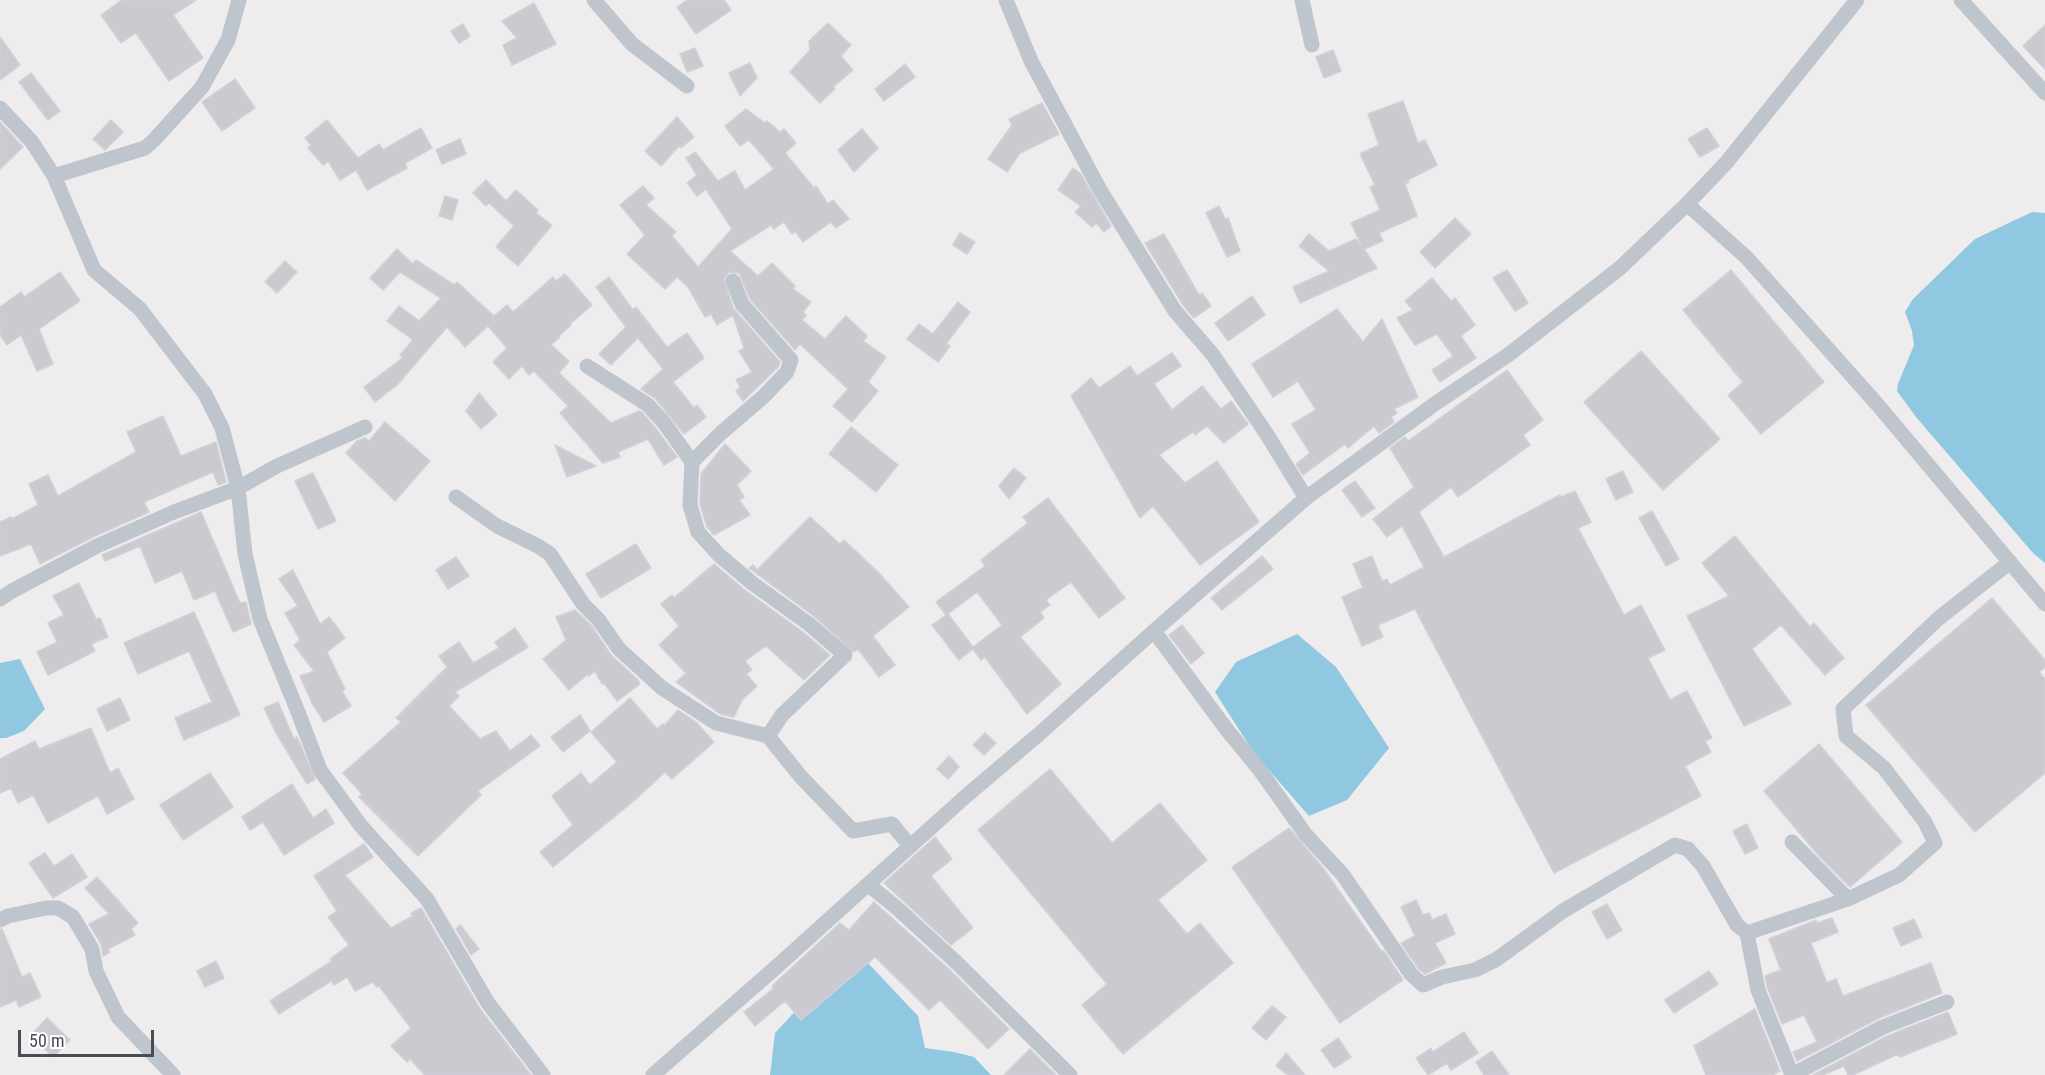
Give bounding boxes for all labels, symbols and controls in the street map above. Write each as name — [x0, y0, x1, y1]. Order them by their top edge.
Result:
scale bar — [21, 1018, 158, 1056]
text: 50 m — [29, 1030, 64, 1051]

